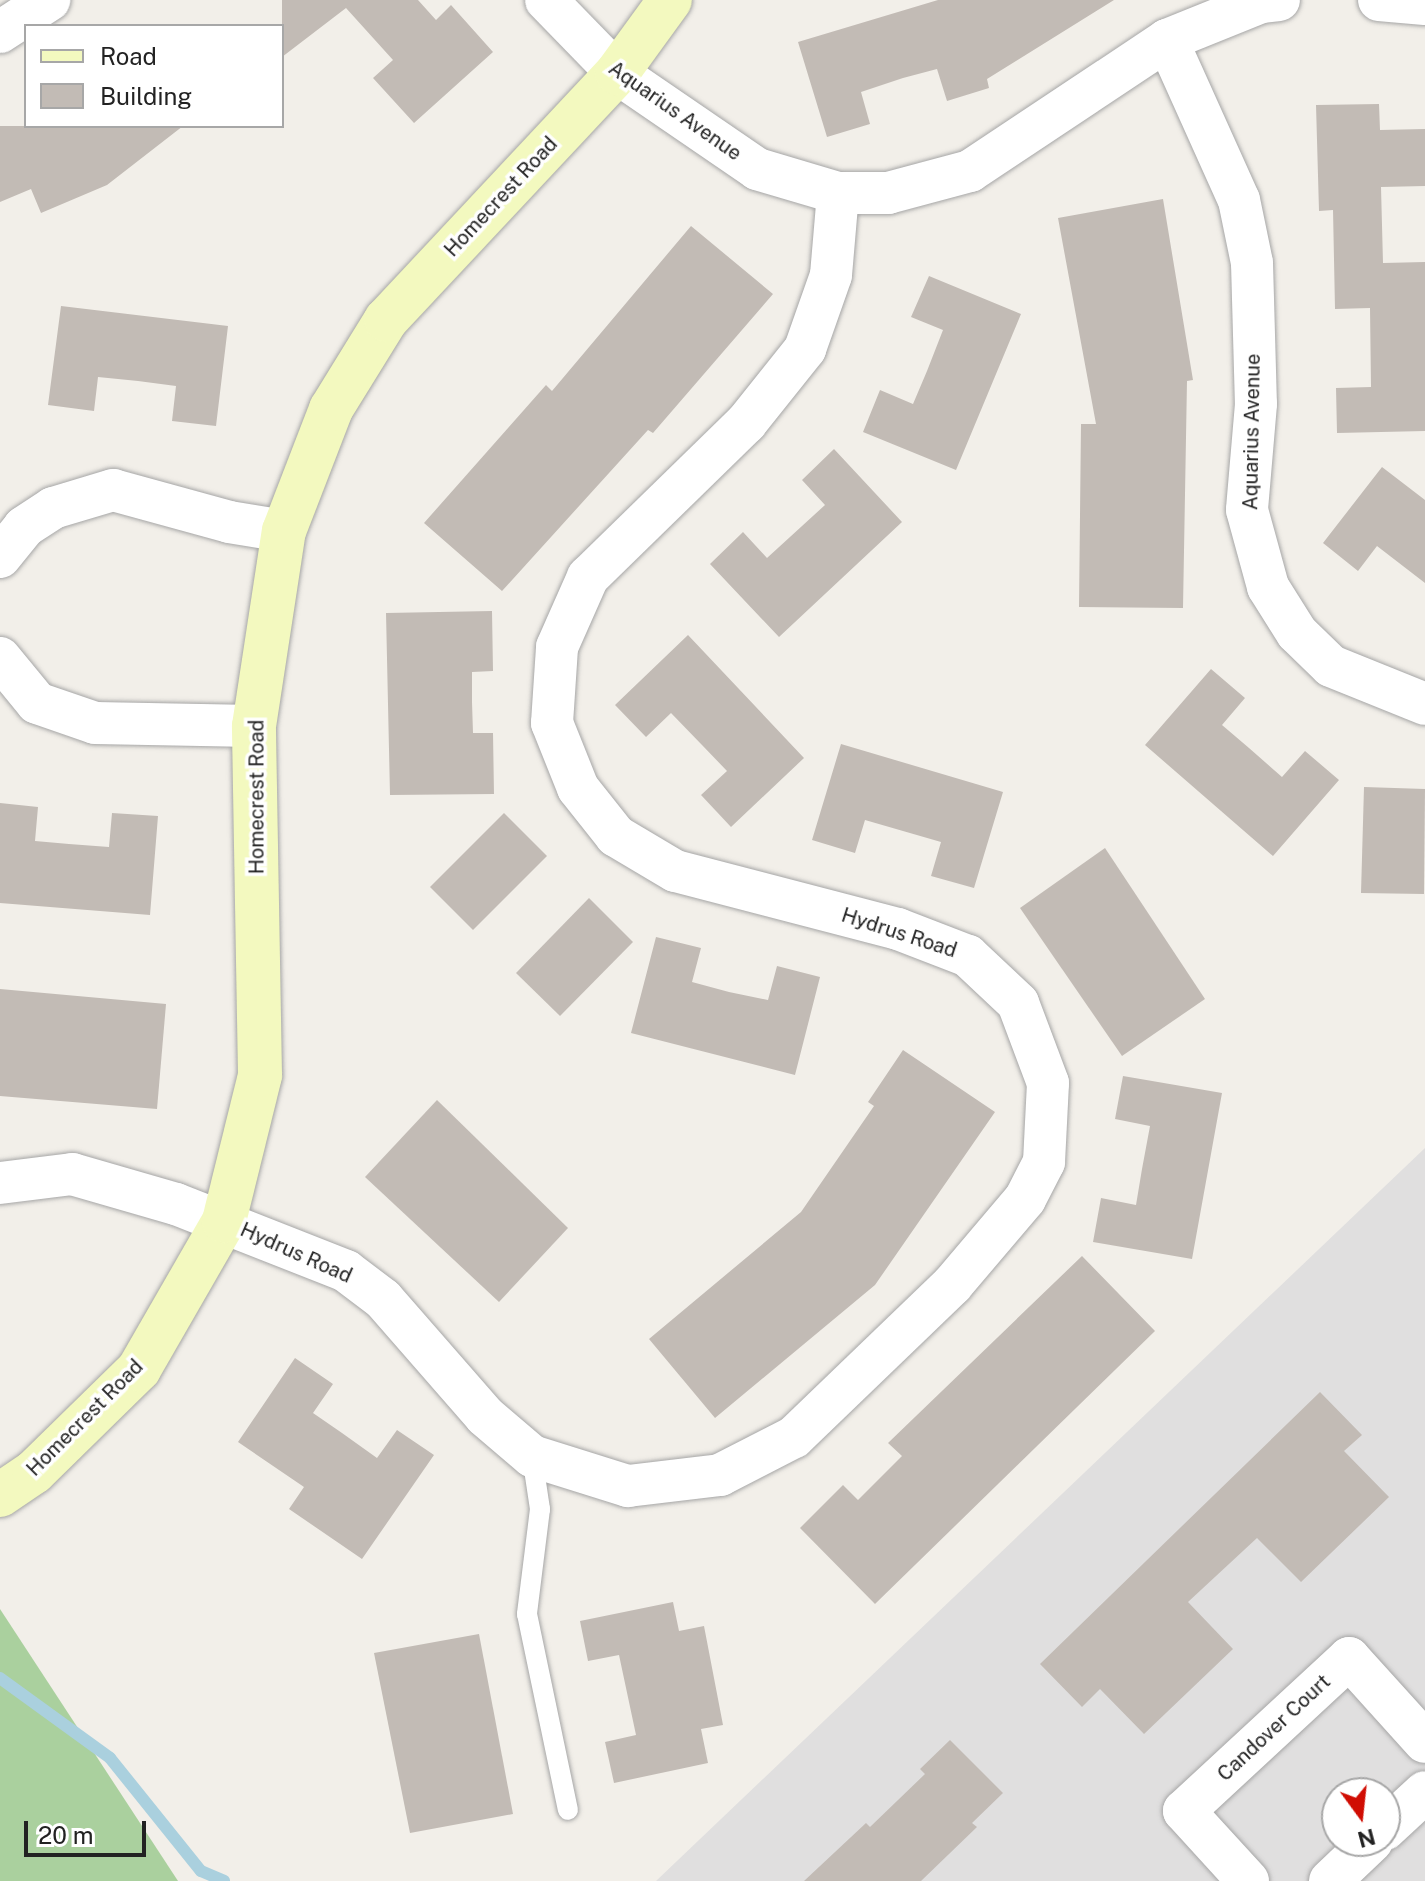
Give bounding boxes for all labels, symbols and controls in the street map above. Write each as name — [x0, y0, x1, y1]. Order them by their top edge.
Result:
legend — [24, 24, 284, 128]
text: Road — [100, 42, 157, 70]
street label: Aquarius Avenue — [604, 56, 746, 166]
text: Building — [100, 82, 192, 110]
street label: Homecrest Road — [439, 132, 563, 262]
street label: Aquarius Avenue — [1239, 354, 1265, 510]
street label: Homecrest Road — [245, 720, 269, 874]
street label: Hydrus Road — [838, 903, 960, 963]
street label: Hydrus Road — [236, 1218, 356, 1288]
street label: Homecrest Road — [22, 1355, 148, 1481]
street label: Candover Court — [1213, 1670, 1335, 1786]
north arrow — [1321, 1777, 1401, 1857]
scale bar — [28, 1805, 150, 1855]
text: 20 m — [38, 1821, 94, 1849]
text: N — [1355, 1823, 1378, 1853]

